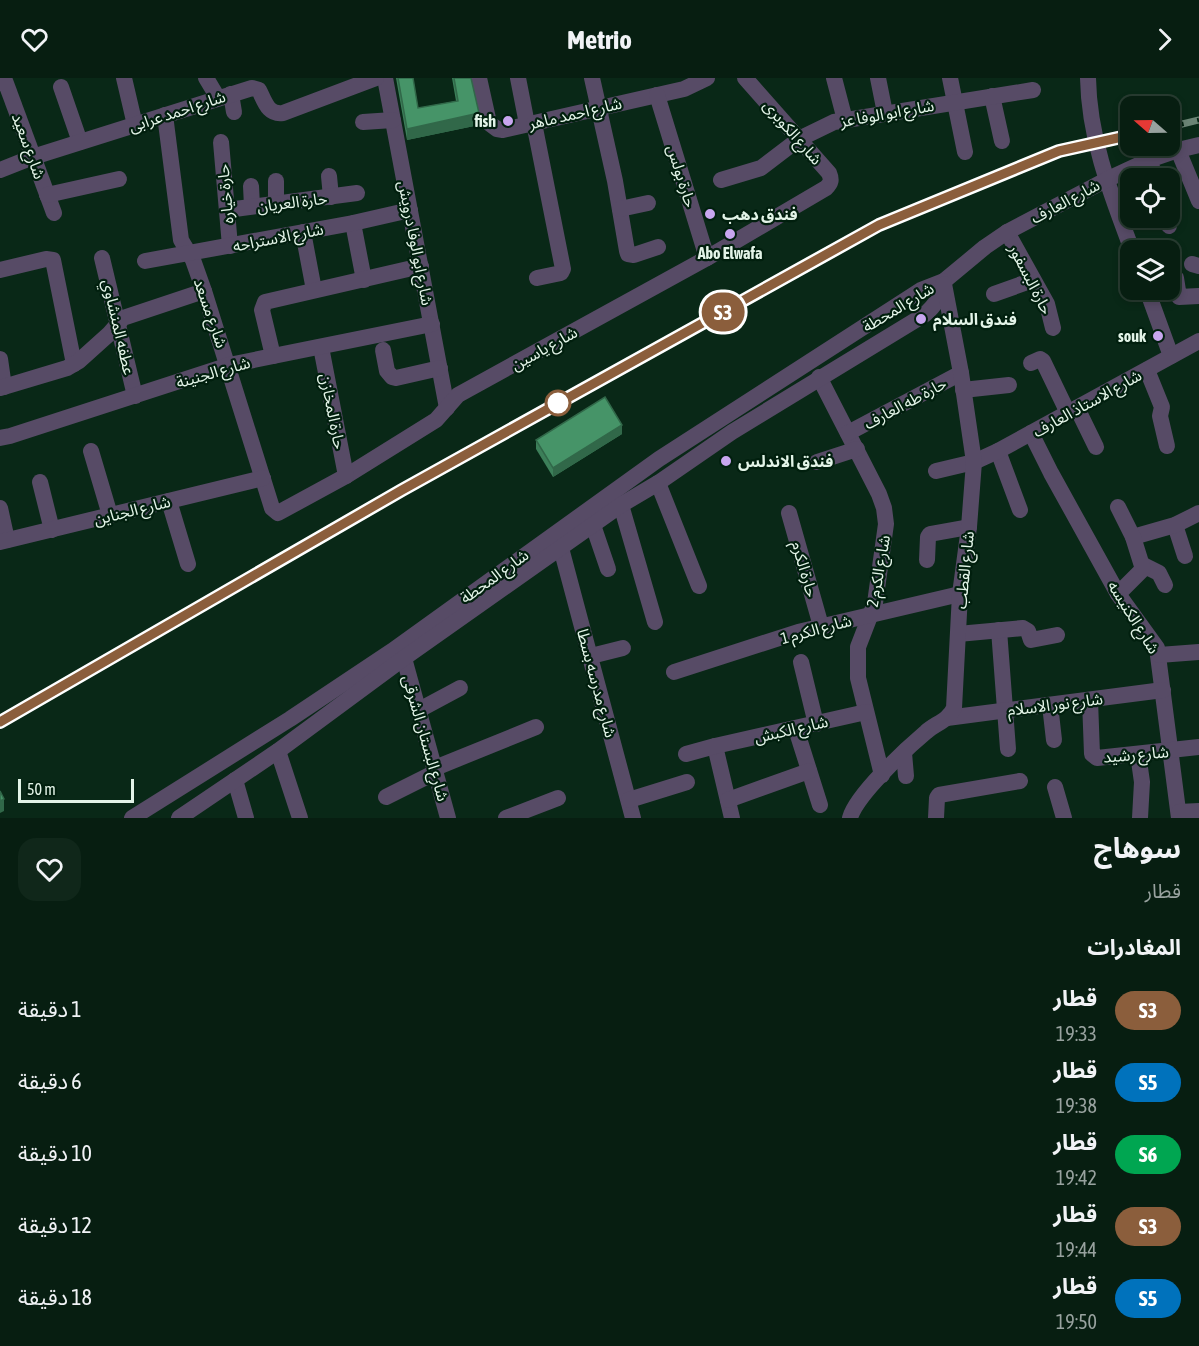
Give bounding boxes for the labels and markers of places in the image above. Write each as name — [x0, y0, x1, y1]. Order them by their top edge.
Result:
place label: fish — [473, 112, 496, 130]
marker: fish — [501, 114, 515, 128]
place label: فندق دهب — [722, 205, 798, 224]
marker: فندق دهب — [703, 207, 717, 221]
marker: Abo Elwafa — [723, 227, 737, 241]
place label: Abo Elwafa — [697, 244, 762, 262]
place label: فندق السلام — [933, 310, 1017, 331]
marker: فندق السلام — [914, 312, 928, 326]
place label: souk — [1118, 327, 1147, 345]
marker: souk — [1151, 329, 1165, 343]
unlabelled marker — [545, 390, 571, 416]
place label: فندق الاندلس — [738, 452, 833, 471]
marker: فندق الاندلس — [719, 454, 733, 468]

